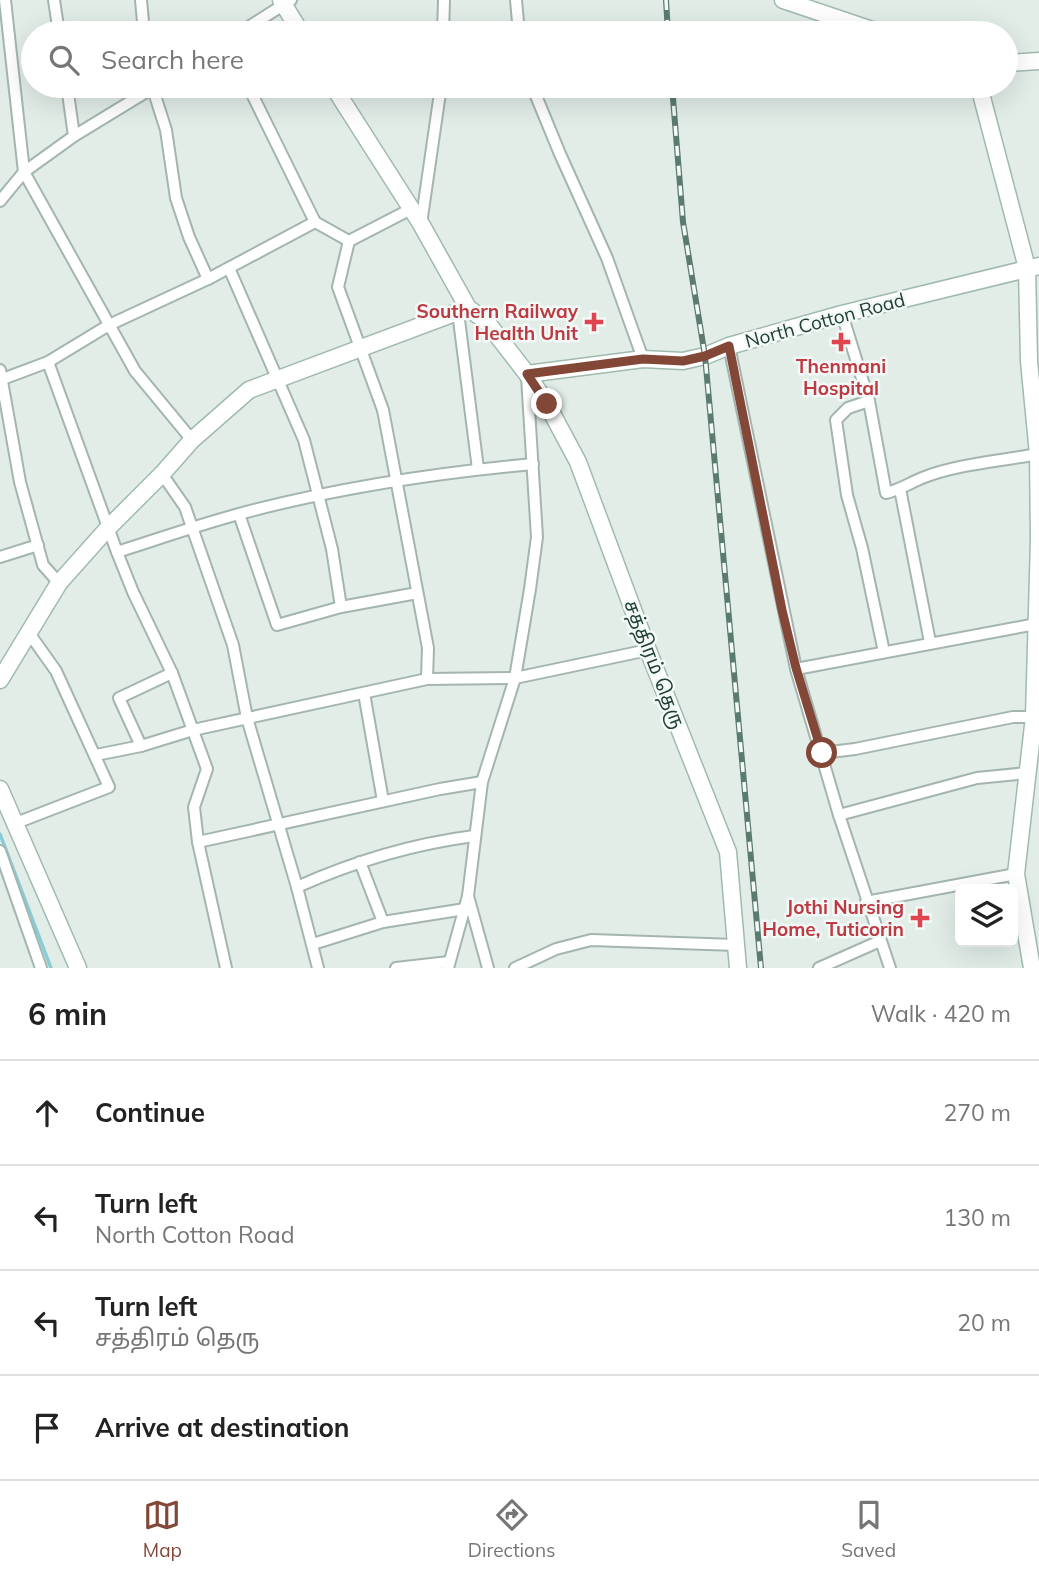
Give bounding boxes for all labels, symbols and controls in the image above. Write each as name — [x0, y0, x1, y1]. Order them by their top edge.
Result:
search box — [21, 21, 1018, 98]
icon: search — [45, 41, 83, 79]
text: Search here — [101, 43, 244, 76]
street label: North Cotton Road — [742, 287, 908, 353]
place label: Southern Railway Health Unit — [416, 299, 579, 345]
marker: Southern Railway Health Unit — [584, 312, 604, 332]
marker: Thenmani Hospital — [831, 332, 851, 352]
place label: Thenmani Hospital — [796, 354, 886, 400]
route end — [531, 388, 562, 419]
street label: சத்திரம் தெரு — [618, 596, 691, 732]
route start — [806, 737, 837, 768]
map controls — [955, 884, 1018, 947]
button: layers — [955, 884, 1018, 947]
place label: Jothi Nursing Home, Tuticorin — [762, 895, 904, 941]
marker: Jothi Nursing Home, Tuticorin — [910, 908, 930, 928]
text: 6 min — [28, 995, 107, 1033]
text: Walk · 420 m — [871, 999, 1011, 1028]
icon: ahead — [28, 1094, 66, 1132]
text: Continue — [95, 1096, 205, 1129]
text: 270 m — [943, 1098, 1011, 1127]
text: Turn left — [95, 1187, 197, 1220]
icon: left — [28, 1199, 66, 1237]
text: 130 m — [943, 1203, 1011, 1232]
text: North Cotton Road — [95, 1220, 294, 1249]
text: Turn left — [95, 1290, 197, 1323]
icon: left — [28, 1304, 66, 1342]
text: 20 m — [957, 1308, 1011, 1337]
text: சத்திரம் தெரு — [95, 1323, 260, 1352]
icon: arrive — [28, 1409, 66, 1447]
text: Arrive at destination — [95, 1411, 350, 1444]
tab: Map — [143, 1496, 182, 1562]
tab: Directions — [468, 1496, 556, 1562]
tab: Saved — [841, 1496, 896, 1562]

